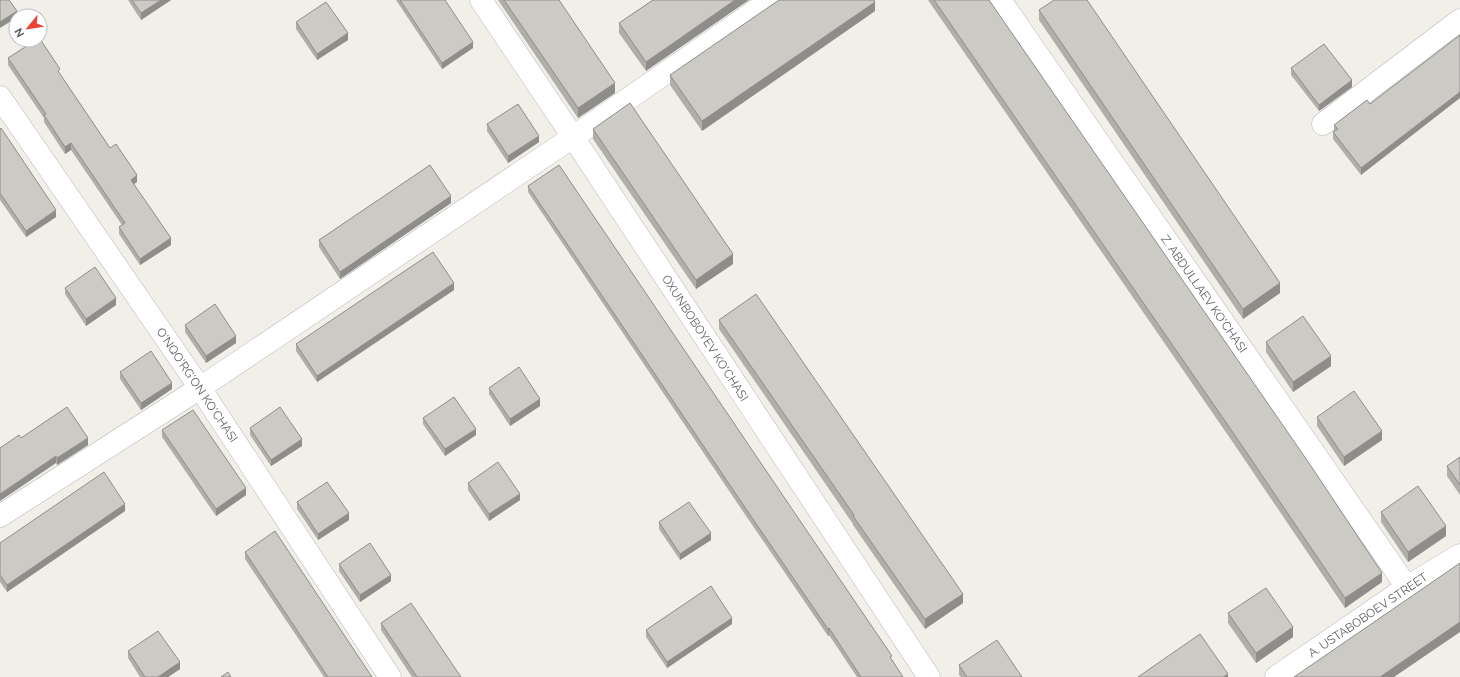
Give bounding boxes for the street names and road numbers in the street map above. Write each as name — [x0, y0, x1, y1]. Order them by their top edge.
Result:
street label: Z. ABDULLAEV KO'CHASI — [1158, 232, 1250, 356]
street label: OXUNBOBOYEV KO'CHASI — [659, 272, 751, 404]
street label: O'NQO'RG'ON KO'CHASI — [153, 325, 241, 445]
street label: A. USTABOBOEV STREET — [1306, 569, 1431, 660]

